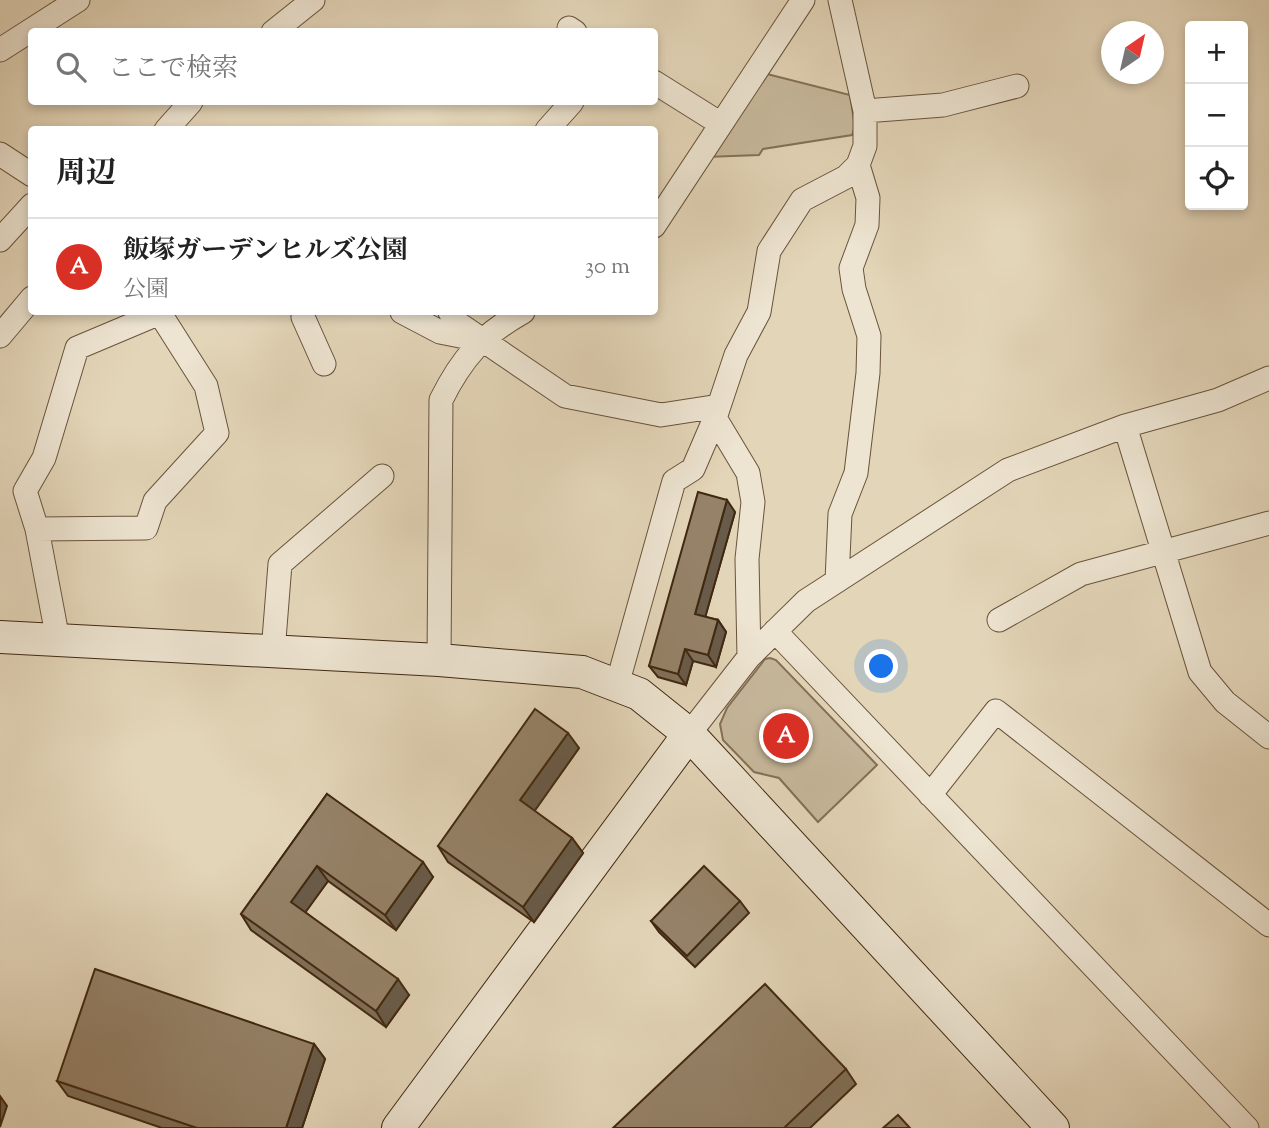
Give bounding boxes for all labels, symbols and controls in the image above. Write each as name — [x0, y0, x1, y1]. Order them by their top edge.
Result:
north arrow — [1101, 21, 1164, 84]
map controls — [1185, 21, 1248, 210]
button: + — [1185, 21, 1248, 84]
search box — [28, 28, 658, 105]
icon: search — [52, 48, 90, 86]
text: ここで検索 — [108, 51, 238, 88]
button: − — [1185, 84, 1248, 147]
button: locate — [1185, 147, 1248, 210]
text: 周辺 — [56, 153, 116, 196]
text: 飯塚ガーデンヒルズ公園 — [123, 233, 408, 270]
text: A — [70, 251, 88, 284]
text: 30 m — [585, 251, 630, 284]
text: 公園 — [123, 274, 169, 307]
your location — [864, 649, 898, 683]
pin: A — [763, 710, 809, 762]

